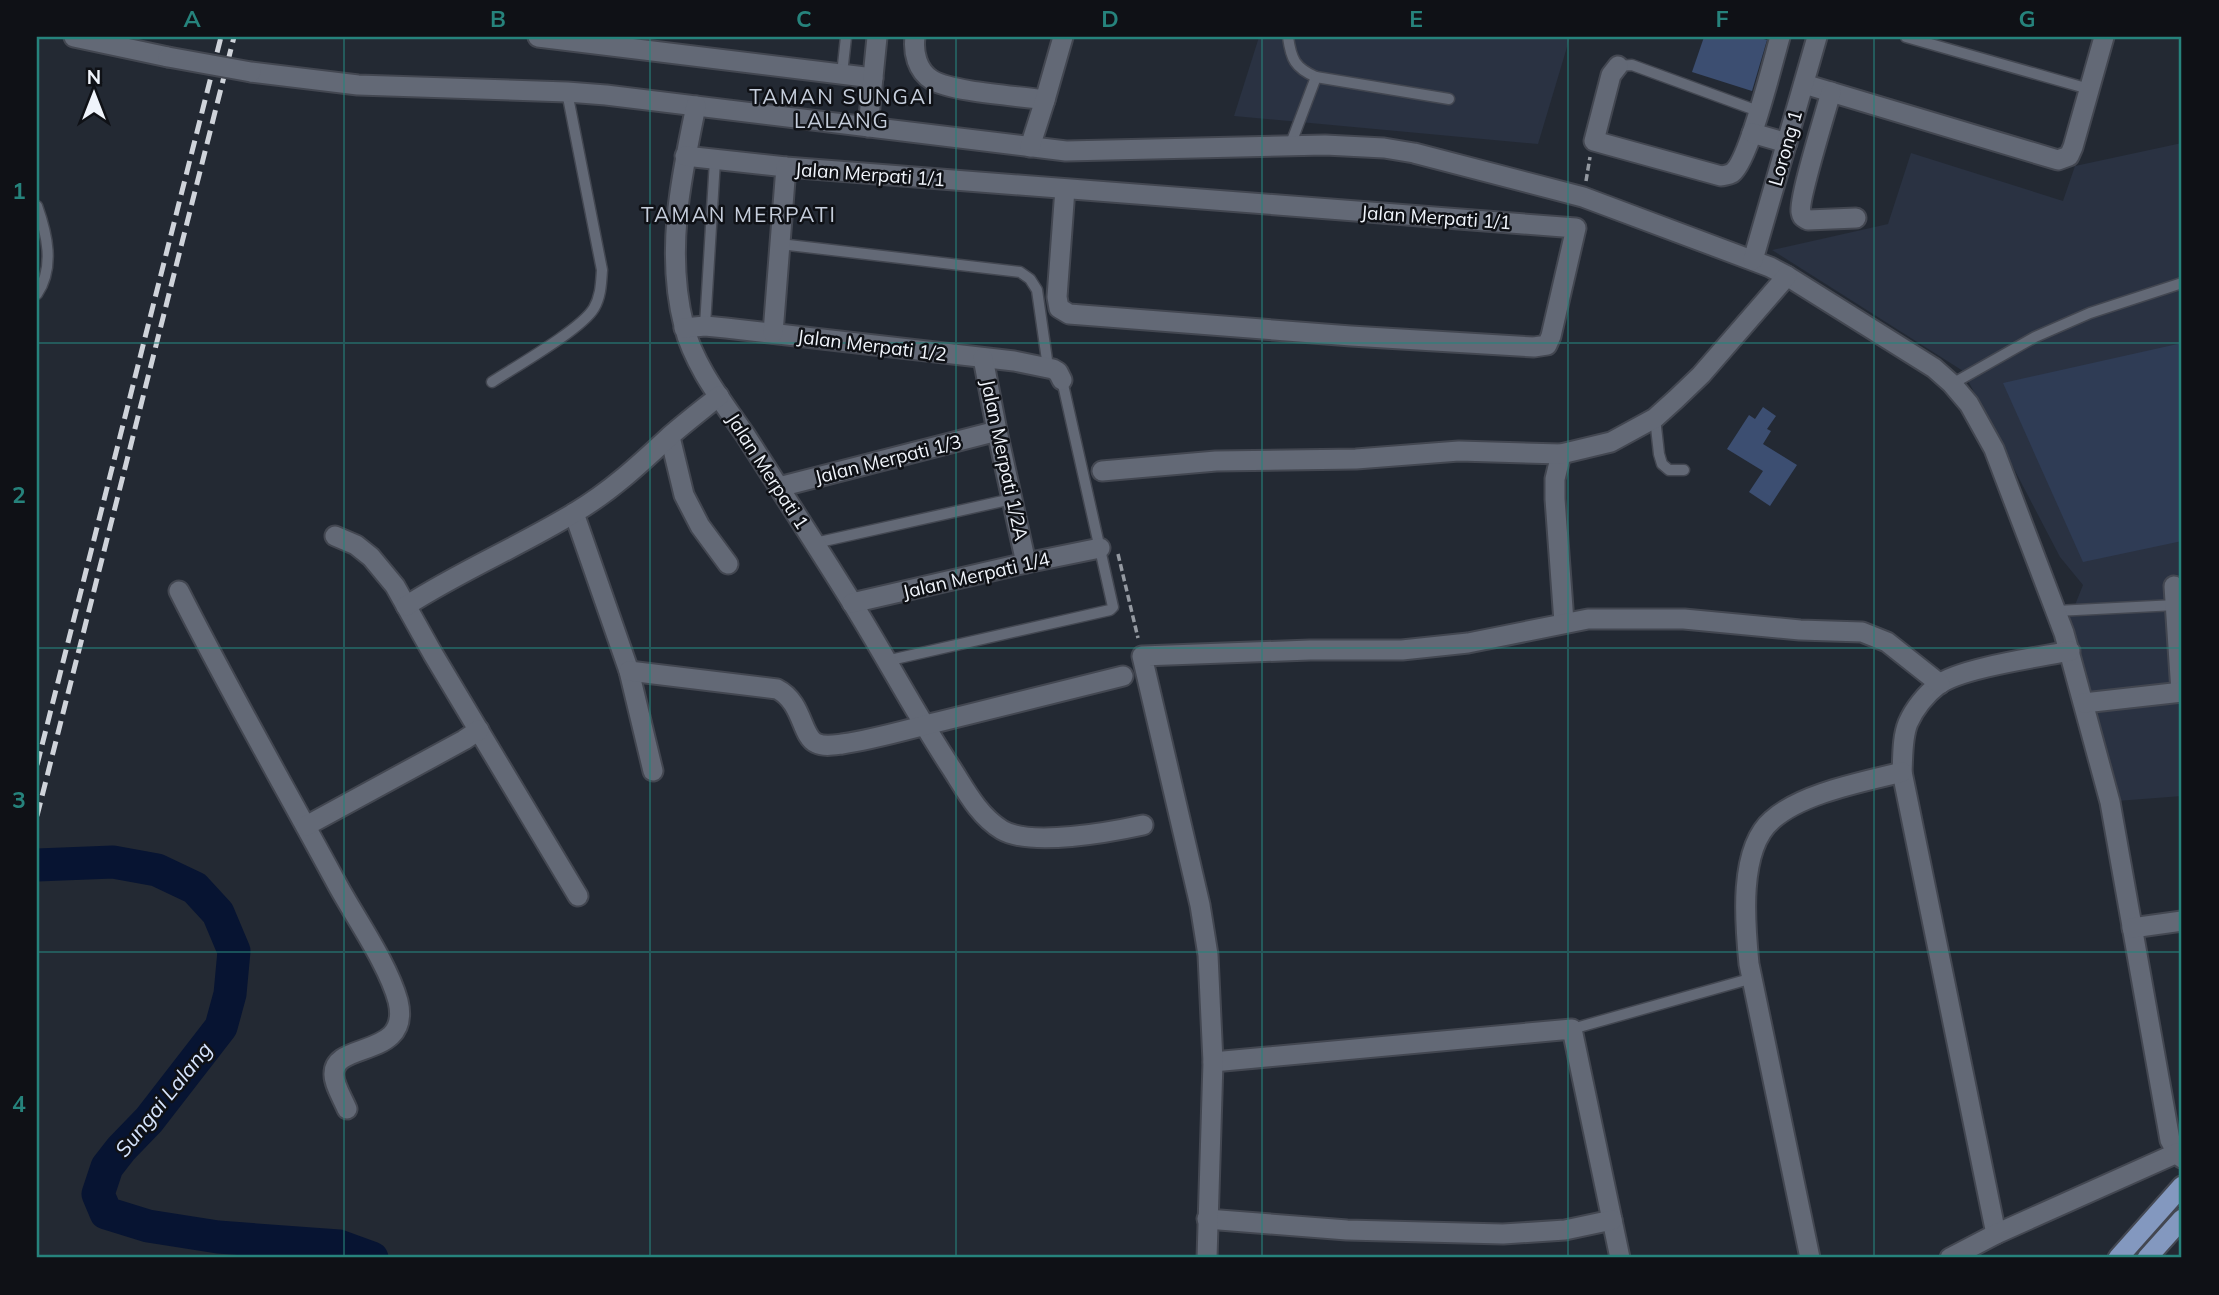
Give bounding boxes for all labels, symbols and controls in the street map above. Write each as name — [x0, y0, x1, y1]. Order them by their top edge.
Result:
text: A — [183, 4, 201, 33]
text: B — [490, 4, 506, 33]
text: C — [796, 4, 812, 33]
text: D — [1101, 4, 1119, 33]
text: E — [1409, 4, 1423, 33]
text: F — [1715, 4, 1729, 33]
text: G — [2018, 4, 2036, 33]
north arrow — [60, 60, 130, 130]
text: N — [87, 65, 101, 89]
district label: TAMAN SUNGAI LALANG — [749, 83, 935, 133]
street label: Lorong 1 — [1763, 107, 1807, 189]
street label: Jalan Merpati 1/1 — [794, 157, 946, 191]
text: 1 — [12, 176, 26, 205]
street label: Jalan Merpati 1/1 — [1360, 200, 1512, 234]
district label: TAMAN MERPATI — [641, 201, 837, 227]
street label: Jalan Merpati 1/2 — [796, 324, 948, 366]
street label: Jalan Merpati 1/2A — [976, 377, 1034, 543]
street label: Jalan Merpati 1 — [722, 408, 814, 534]
street label: Jalan Merpati 1/3 — [812, 429, 964, 489]
text: 2 — [12, 480, 26, 509]
street label: Jalan Merpati 1/4 — [900, 546, 1052, 604]
text: 3 — [12, 785, 26, 814]
water label: Sungai Lalang — [109, 1036, 217, 1162]
text: 4 — [12, 1089, 26, 1118]

